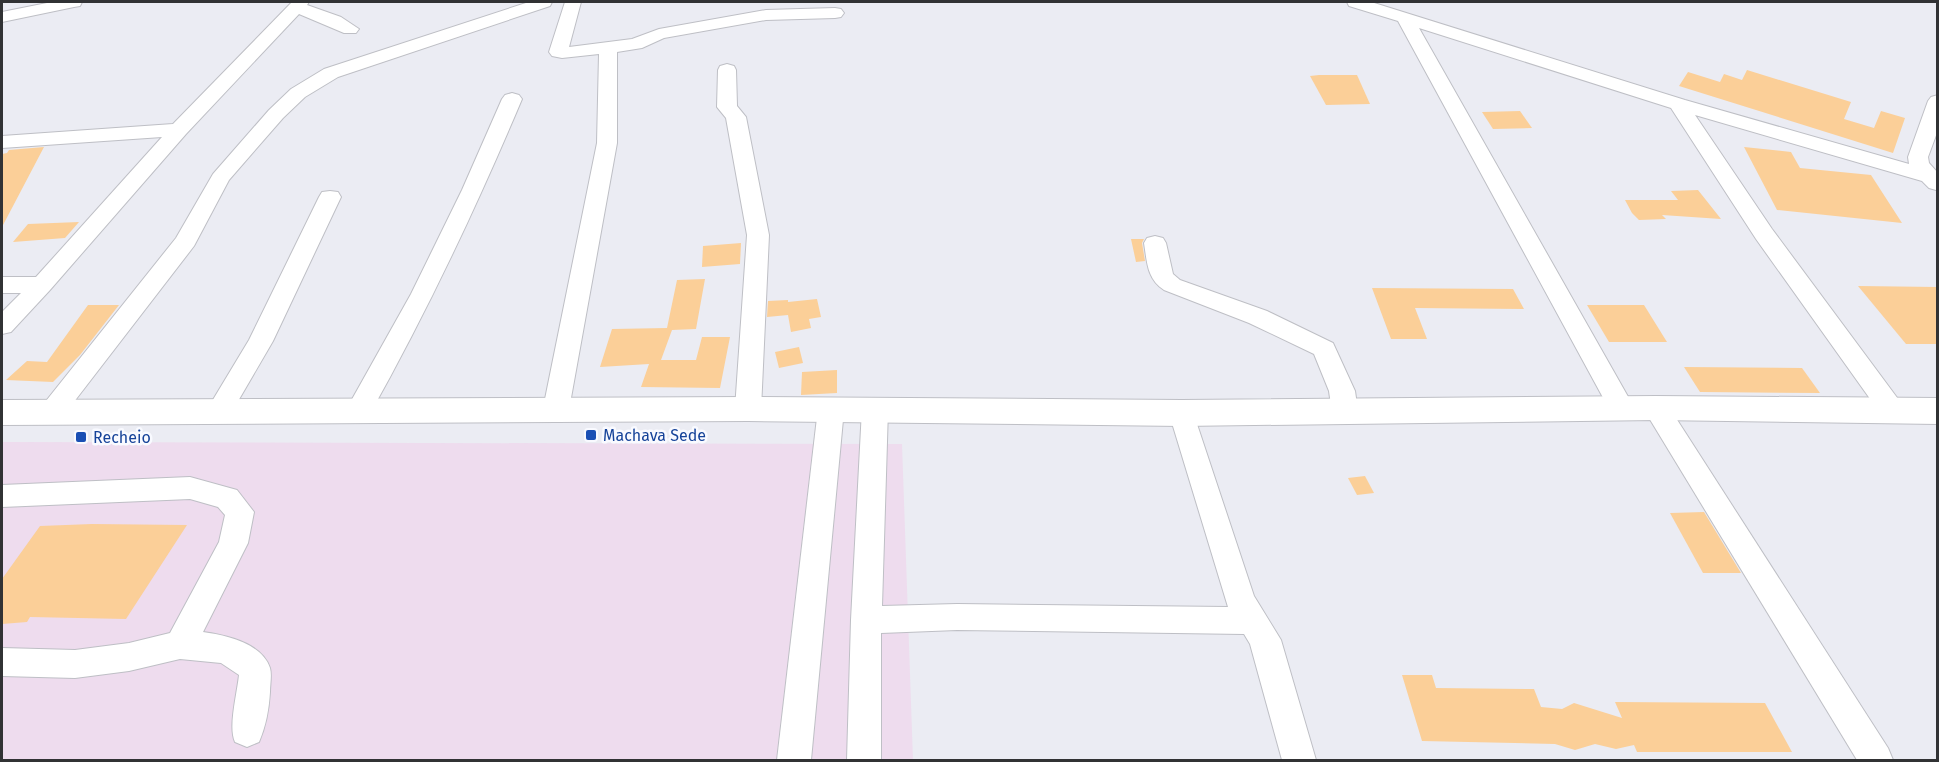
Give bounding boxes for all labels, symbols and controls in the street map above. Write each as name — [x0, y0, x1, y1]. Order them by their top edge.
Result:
place label: Machava Sede — [603, 426, 706, 445]
place label: Recheio — [93, 428, 151, 447]
marker: Machava Sede — [584, 428, 598, 442]
marker: Recheio — [74, 430, 88, 444]

